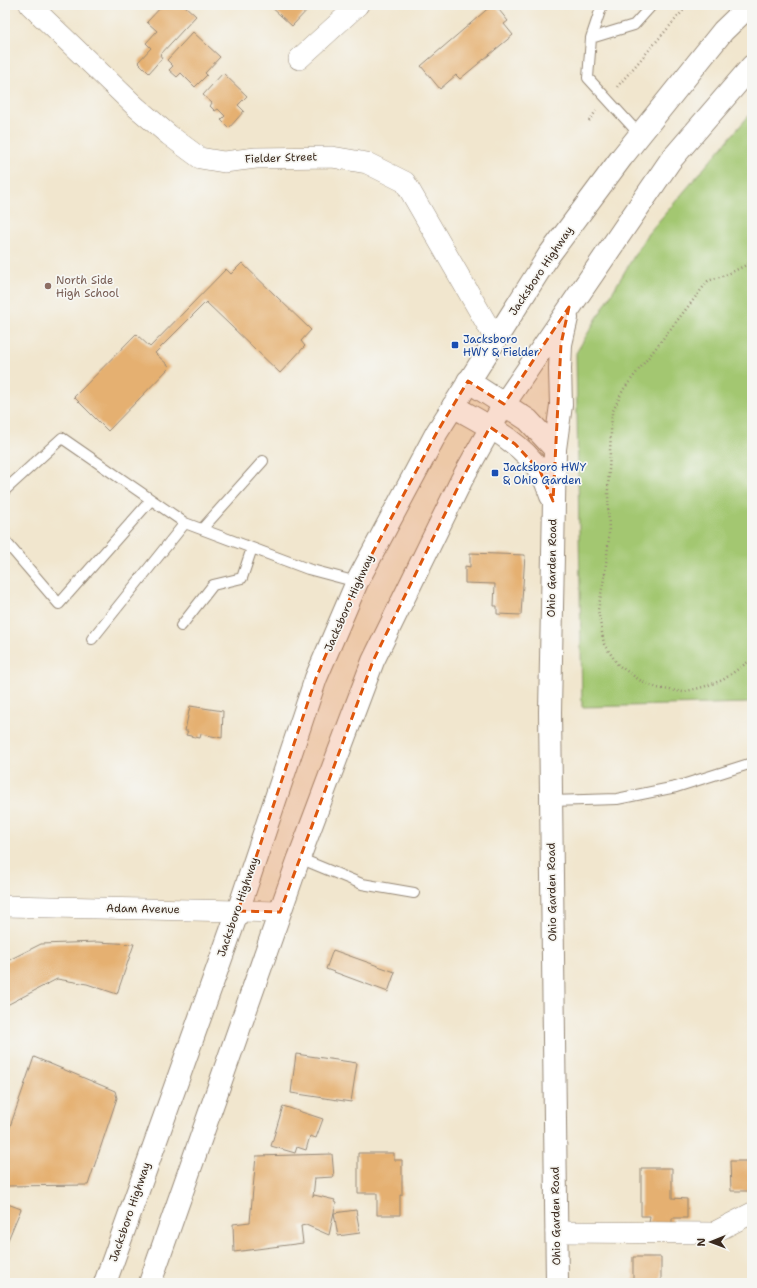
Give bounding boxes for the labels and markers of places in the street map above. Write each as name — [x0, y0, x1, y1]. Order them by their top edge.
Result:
place label: North Side High School — [56, 273, 120, 301]
marker: North Side High School — [43, 281, 53, 291]
place label: Jacksboro HWY & Fielder — [463, 332, 539, 360]
marker: Jacksboro HWY & Fielder — [450, 340, 460, 350]
place label: Jacksboro HWY & Ohio Garden — [503, 460, 587, 488]
marker: Jacksboro HWY & Ohio Garden — [490, 468, 500, 478]

